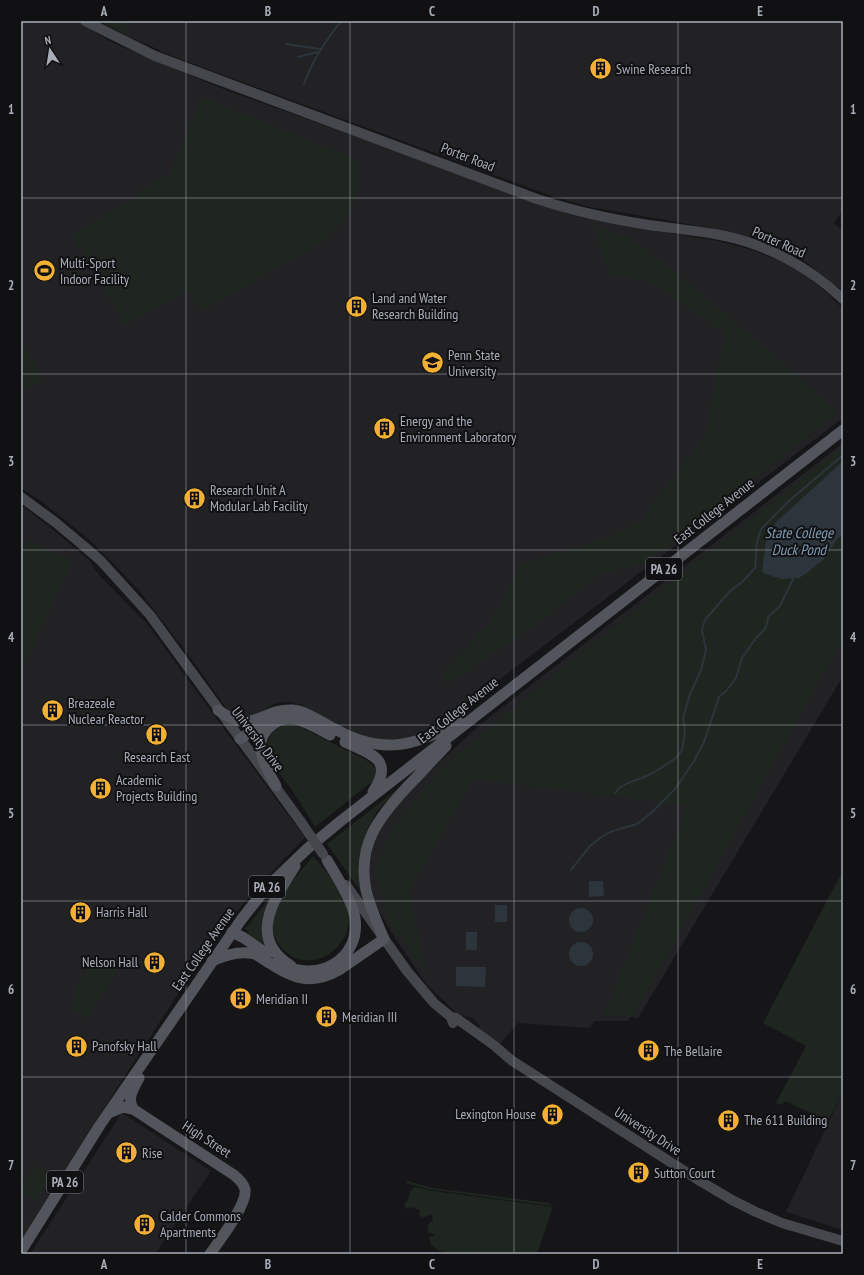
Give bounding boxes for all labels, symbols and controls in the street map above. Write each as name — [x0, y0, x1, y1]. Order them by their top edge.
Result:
text: A — [100, 3, 108, 20]
text: B — [265, 3, 271, 20]
text: C — [429, 3, 435, 20]
text: D — [593, 3, 600, 20]
text: E — [757, 3, 763, 20]
north arrow — [30, 30, 70, 70]
text: N — [44, 33, 52, 48]
building icon: Swine Research — [587, 56, 613, 82]
place label: Swine Research — [616, 60, 691, 78]
text: 1 — [8, 101, 14, 118]
text: 1 — [850, 101, 856, 118]
street label: Porter Road — [438, 139, 498, 175]
street label: Porter Road — [750, 222, 808, 262]
place label: Multi-Sport Indoor Facility — [60, 254, 130, 288]
sports icon: Multi-Sport Indoor Facility — [32, 258, 58, 284]
text: 2 — [8, 277, 14, 294]
text: 2 — [850, 277, 856, 294]
place label: Land and Water Research Building — [372, 289, 458, 323]
building icon: Land and Water Research Building — [344, 293, 370, 319]
place label: Penn State University — [448, 346, 500, 380]
school or university icon: Penn State University — [419, 350, 445, 376]
place label: Energy and the Environment Laboratory — [400, 412, 517, 446]
building icon: Energy and the Environment Laboratory — [372, 416, 398, 442]
text: 3 — [8, 453, 14, 470]
text: 3 — [850, 453, 856, 470]
street label: East College Avenue — [670, 474, 758, 548]
place label: Research Unit A Modular Lab Facility — [210, 481, 308, 515]
building icon: Research Unit A Modular Lab Facility — [181, 485, 207, 511]
water label: State College Duck Pond — [765, 523, 834, 559]
road number: PA 26 — [646, 558, 682, 580]
text: 4 — [8, 629, 15, 646]
text: 4 — [850, 629, 857, 646]
street label: East College Avenue — [414, 673, 502, 747]
place label: Breazeale Nuclear Reactor — [68, 694, 144, 728]
building icon: Breazeale Nuclear Reactor — [40, 698, 66, 724]
street label: University Drive — [228, 703, 288, 775]
building icon: Research East — [144, 722, 170, 748]
place label: Research East — [124, 748, 190, 766]
place label: Academic Projects Building — [116, 771, 197, 805]
building icon: Academic Projects Building — [88, 775, 114, 801]
text: 5 — [8, 805, 14, 822]
text: 5 — [850, 805, 856, 822]
road number: PA 26 — [249, 876, 285, 898]
building icon: Harris Hall — [68, 899, 94, 925]
place label: Harris Hall — [96, 903, 148, 921]
street label: East College Avenue — [168, 904, 238, 994]
building icon: Nelson Hall — [141, 949, 167, 975]
place label: Nelson Hall — [82, 953, 139, 971]
text: 6 — [8, 981, 14, 998]
text: 6 — [850, 981, 856, 998]
building icon: Meridian II — [227, 986, 253, 1012]
place label: Meridian II — [256, 990, 308, 1008]
building icon: Meridian III — [313, 1004, 339, 1030]
place label: Meridian III — [342, 1008, 397, 1026]
building icon: Panofsky Hall — [64, 1033, 90, 1059]
place label: Panofsky Hall — [92, 1037, 158, 1055]
building icon: The Bellaire — [636, 1038, 662, 1064]
place label: The Bellaire — [664, 1042, 723, 1060]
building icon: Lexington House — [539, 1101, 565, 1127]
street label: University Drive — [611, 1103, 685, 1159]
place label: Lexington House — [455, 1105, 536, 1123]
building icon: The 611 Building — [715, 1107, 741, 1133]
place label: The 611 Building — [744, 1111, 827, 1129]
street label: High Street — [179, 1117, 235, 1162]
building icon: Rise — [113, 1140, 139, 1166]
place label: Rise — [142, 1144, 162, 1162]
text: 7 — [8, 1157, 14, 1174]
text: 7 — [850, 1157, 856, 1174]
building icon: Sutton Court — [625, 1160, 651, 1186]
place label: Sutton Court — [654, 1164, 715, 1182]
road number: PA 26 — [47, 1171, 83, 1193]
place label: Calder Commons Apartments — [160, 1207, 241, 1241]
building icon: Calder Commons Apartments — [132, 1211, 158, 1237]
text: A — [100, 1256, 108, 1273]
text: B — [265, 1256, 271, 1273]
text: C — [429, 1256, 435, 1273]
text: D — [593, 1256, 600, 1273]
text: E — [757, 1256, 763, 1273]

